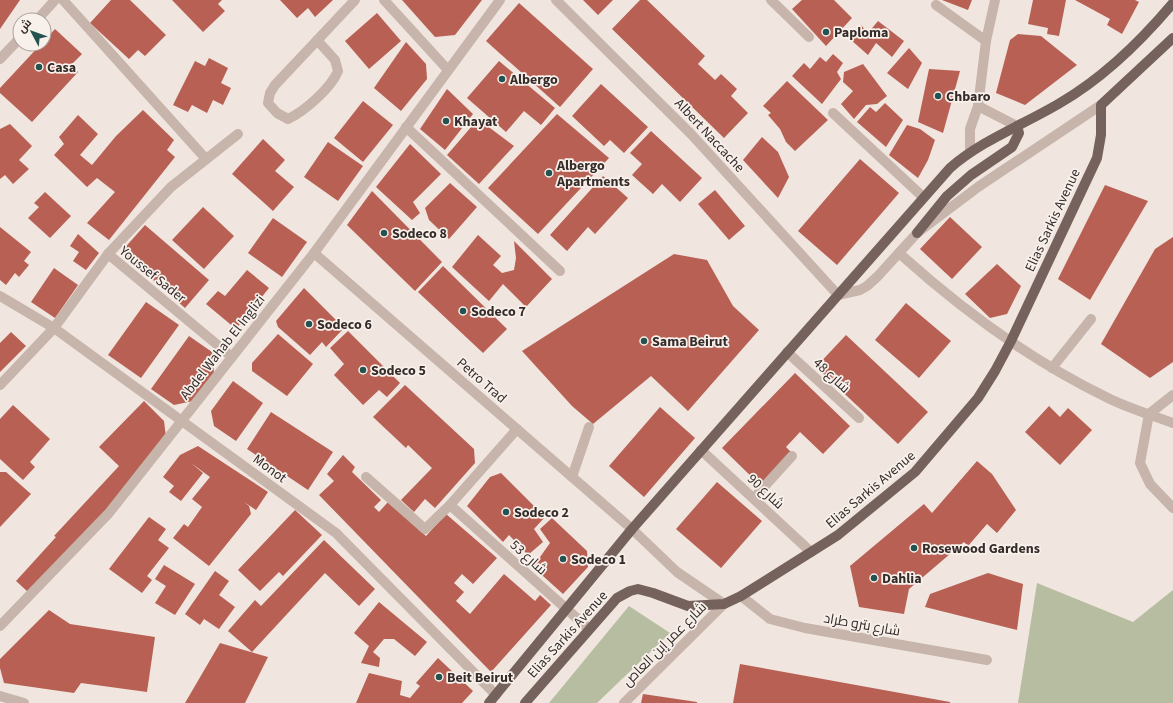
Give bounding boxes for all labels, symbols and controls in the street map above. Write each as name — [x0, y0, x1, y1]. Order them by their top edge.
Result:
north arrow — [12, 12, 52, 52]
text: ش — [15, 16, 35, 36]
place label: Paploma — [834, 23, 888, 43]
marker: Paploma — [821, 27, 831, 37]
place label: Casa — [47, 58, 76, 78]
marker: Casa — [34, 62, 44, 72]
place label: Albergo — [509, 70, 558, 90]
marker: Albergo — [497, 74, 507, 84]
place label: Chbaro — [946, 87, 991, 107]
marker: Chbaro — [933, 91, 943, 101]
street label: Albert Naccache — [670, 94, 749, 177]
place label: Khayat — [454, 112, 498, 132]
marker: Khayat — [441, 116, 451, 126]
place label: Albergo Apartments — [556, 156, 630, 192]
street label: Elias Sarkis Avenue — [1020, 166, 1086, 275]
marker: Albergo Apartments — [544, 168, 554, 178]
place label: Sodeco 8 — [392, 224, 447, 244]
marker: Sodeco 8 — [379, 228, 389, 238]
street label: Youssef Sader — [114, 241, 190, 308]
street label: Abdel Wahab El Inglizi — [175, 291, 270, 404]
place label: Sodeco 7 — [471, 302, 526, 322]
marker: Sodeco 7 — [458, 306, 468, 316]
place label: Sodeco 6 — [317, 315, 372, 335]
marker: Sodeco 6 — [304, 319, 314, 329]
place label: Sama Beirut — [652, 332, 728, 352]
marker: Sama Beirut — [639, 336, 649, 346]
street label: Petro Trad — [452, 353, 511, 408]
street label: شارع 48 — [808, 353, 854, 398]
place label: Sodeco 5 — [371, 361, 426, 381]
marker: Sodeco 5 — [358, 365, 368, 375]
street label: Elias Sarkis Avenue — [821, 446, 920, 533]
street label: Monot — [248, 450, 291, 488]
street label: شارع 90 — [742, 469, 788, 514]
place label: Sodeco 2 — [514, 503, 569, 523]
marker: Sodeco 2 — [501, 507, 511, 517]
street label: شارع 53 — [505, 536, 551, 580]
place label: Rosewood Gardens — [922, 539, 1040, 559]
marker: Rosewood Gardens — [909, 543, 919, 553]
place label: Sodeco 1 — [571, 550, 626, 570]
marker: Sodeco 1 — [558, 554, 568, 564]
place label: Dahlia — [882, 569, 922, 589]
marker: Dahlia — [869, 573, 879, 583]
street label: Elias Sarkis Avenue — [523, 586, 613, 683]
street label: شارع عمر إبن العاص — [618, 598, 711, 691]
street label: شارع بترو طراد — [822, 608, 902, 642]
place label: Beit Beirut — [447, 668, 514, 688]
marker: Beit Beirut — [434, 672, 444, 682]

